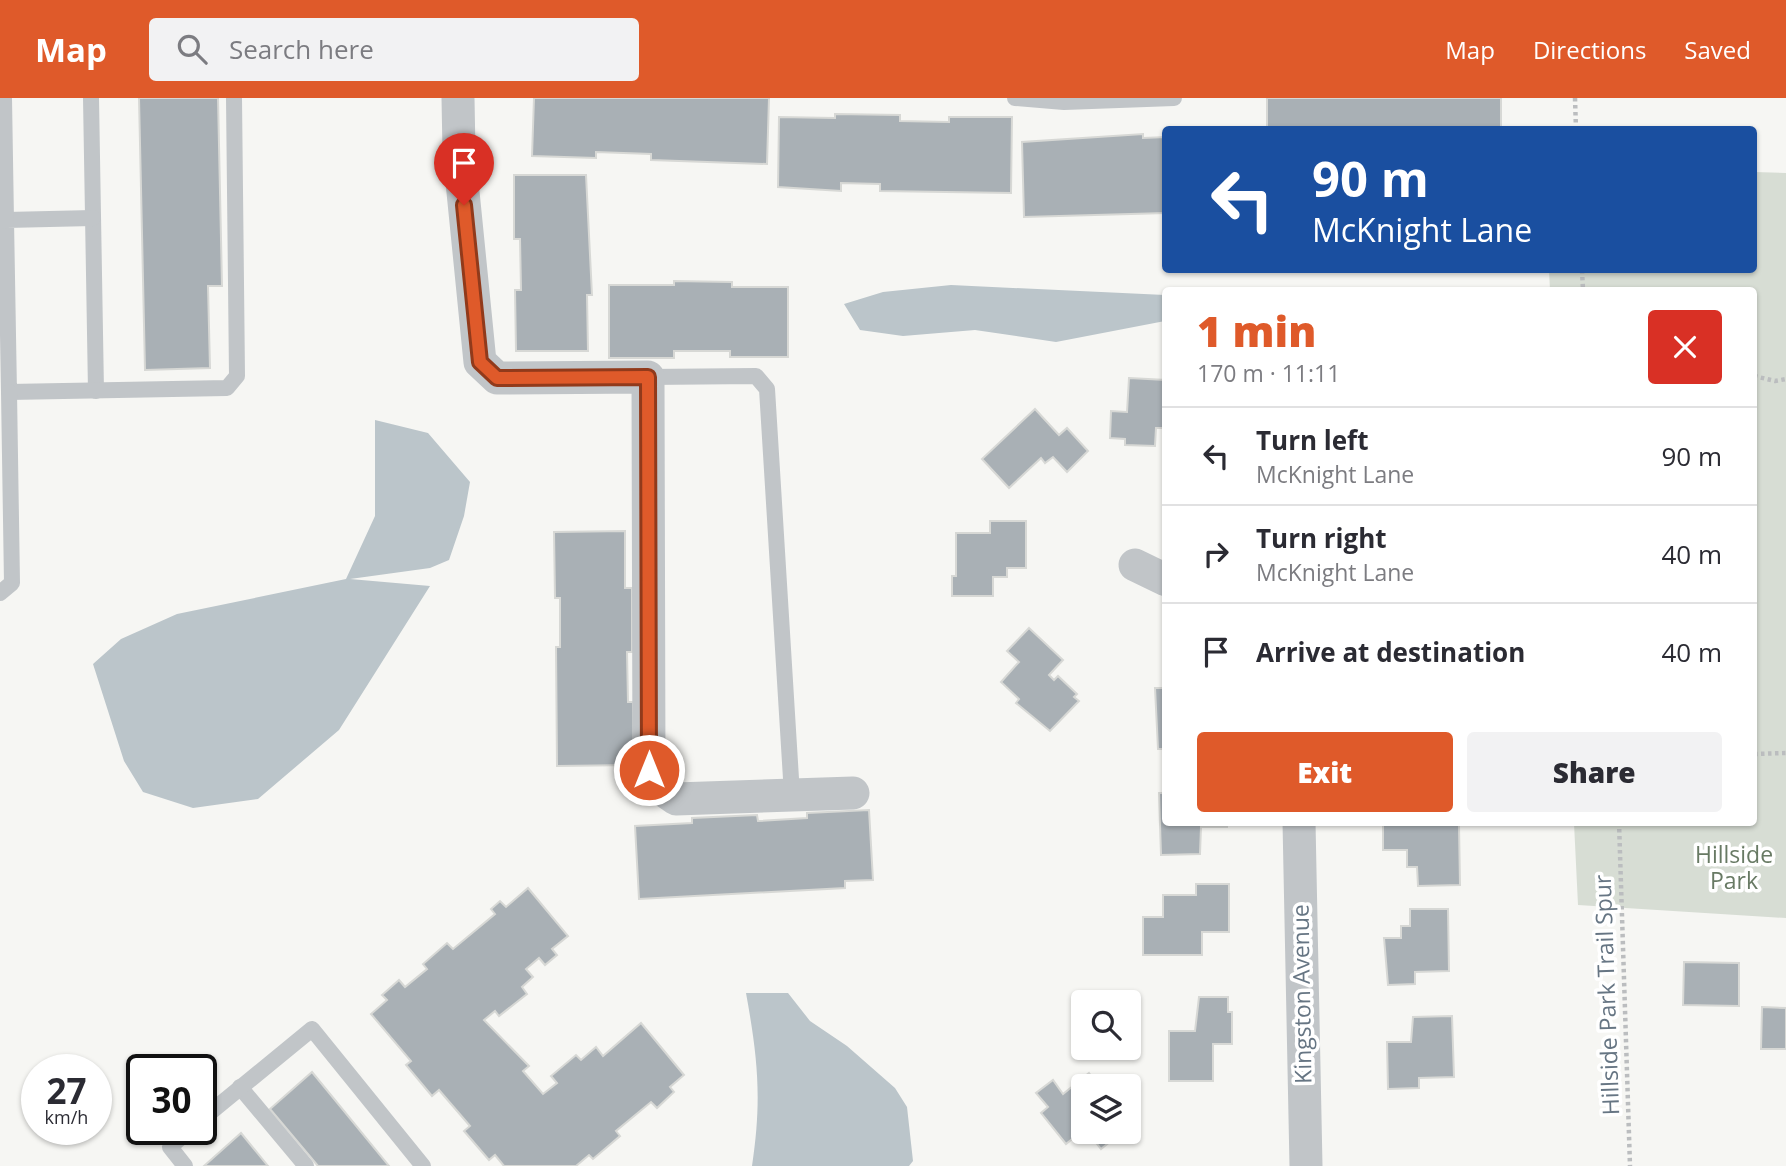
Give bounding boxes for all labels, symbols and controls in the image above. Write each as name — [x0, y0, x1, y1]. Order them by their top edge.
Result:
search box — [149, 18, 639, 81]
text: Map — [35, 27, 107, 72]
icon: search — [173, 30, 211, 68]
text: Search here — [229, 31, 374, 67]
text: Map — [1445, 33, 1495, 66]
text: Directions — [1533, 33, 1646, 66]
text: Saved — [1684, 33, 1751, 66]
pin — [434, 133, 494, 205]
icon: arrive — [445, 144, 483, 182]
text: 90 m — [1312, 145, 1429, 211]
icon: left — [1197, 154, 1288, 245]
text: McKnight Lane — [1312, 208, 1532, 251]
text: 1 min — [1197, 302, 1316, 359]
button: close — [1648, 310, 1722, 384]
text: 170 m · 11:11 — [1197, 357, 1340, 389]
text: Turn left — [1256, 422, 1368, 458]
icon: left — [1197, 437, 1235, 475]
text: 90 m — [1661, 438, 1722, 474]
text: McKnight Lane — [1256, 458, 1414, 490]
text: Turn right — [1256, 520, 1387, 556]
icon: right — [1197, 535, 1235, 573]
text: 40 m — [1661, 536, 1722, 572]
text: McKnight Lane — [1256, 556, 1414, 588]
icon: arrive — [1197, 633, 1235, 671]
text: Arrive at destination — [1256, 634, 1525, 670]
text: 40 m — [1661, 634, 1722, 670]
button: Exit — [1197, 732, 1453, 812]
button: Share — [1467, 732, 1722, 812]
position arrow — [612, 733, 686, 807]
park label: Hillside Park — [1695, 838, 1773, 896]
street label: Hillside Park Trail Spur — [1586, 874, 1626, 1116]
street label: Kingston Avenue — [1283, 904, 1319, 1084]
map controls — [1071, 990, 1141, 1144]
button: search — [1071, 990, 1141, 1060]
speed limit sign: 30 — [126, 1054, 217, 1145]
text: 27 — [46, 1067, 87, 1114]
button: layers — [1071, 1074, 1141, 1144]
text: km/h — [45, 1105, 88, 1129]

